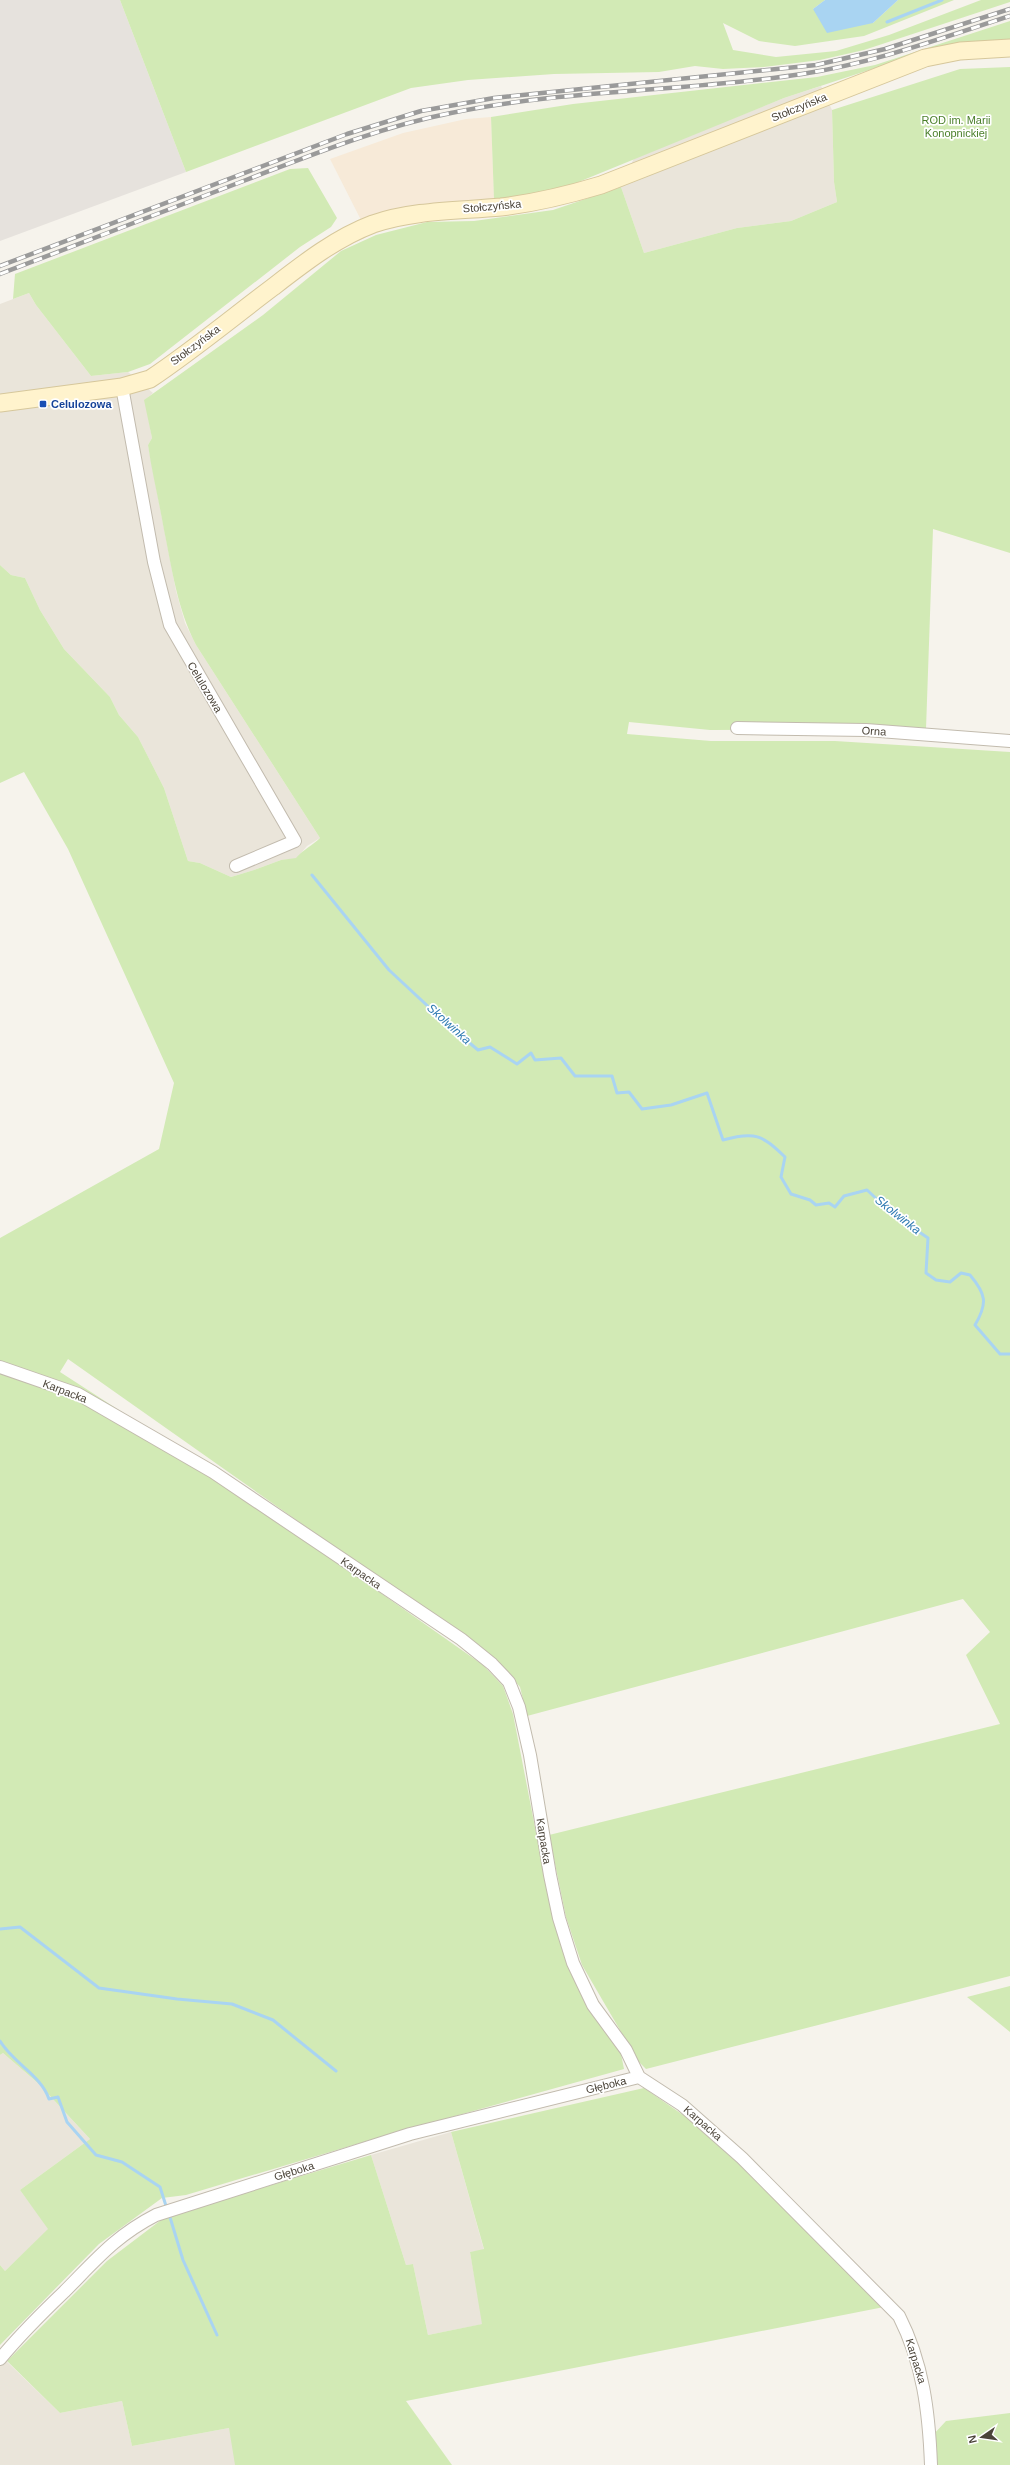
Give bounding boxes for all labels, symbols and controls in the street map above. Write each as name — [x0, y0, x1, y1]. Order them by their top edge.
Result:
street label: Stołczyńska — [770, 90, 829, 124]
park label: ROD im. Marii Konopnickiej — [921, 114, 991, 139]
street label: Stołczyńska — [462, 197, 523, 215]
street label: Stołczyńska — [168, 322, 223, 367]
place label: Celulozowa — [51, 398, 112, 410]
marker: Celulozowa — [38, 399, 48, 409]
street label: Celulozowa — [185, 660, 225, 715]
street label: Orna — [861, 724, 887, 738]
water label: Skolwinka — [424, 1001, 474, 1047]
water label: Skolwinka — [872, 1193, 924, 1237]
street label: Karpacka — [41, 1377, 90, 1405]
street label: Karpacka — [339, 1555, 384, 1592]
street label: Karpacka — [534, 1817, 554, 1866]
street label: Głęboka — [585, 2074, 628, 2096]
street label: Karpacka — [682, 2103, 725, 2143]
street label: Głęboka — [273, 2159, 316, 2183]
street label: Karpacka — [903, 2337, 929, 2386]
north arrow — [962, 2417, 1002, 2457]
text: N — [966, 2434, 979, 2444]

